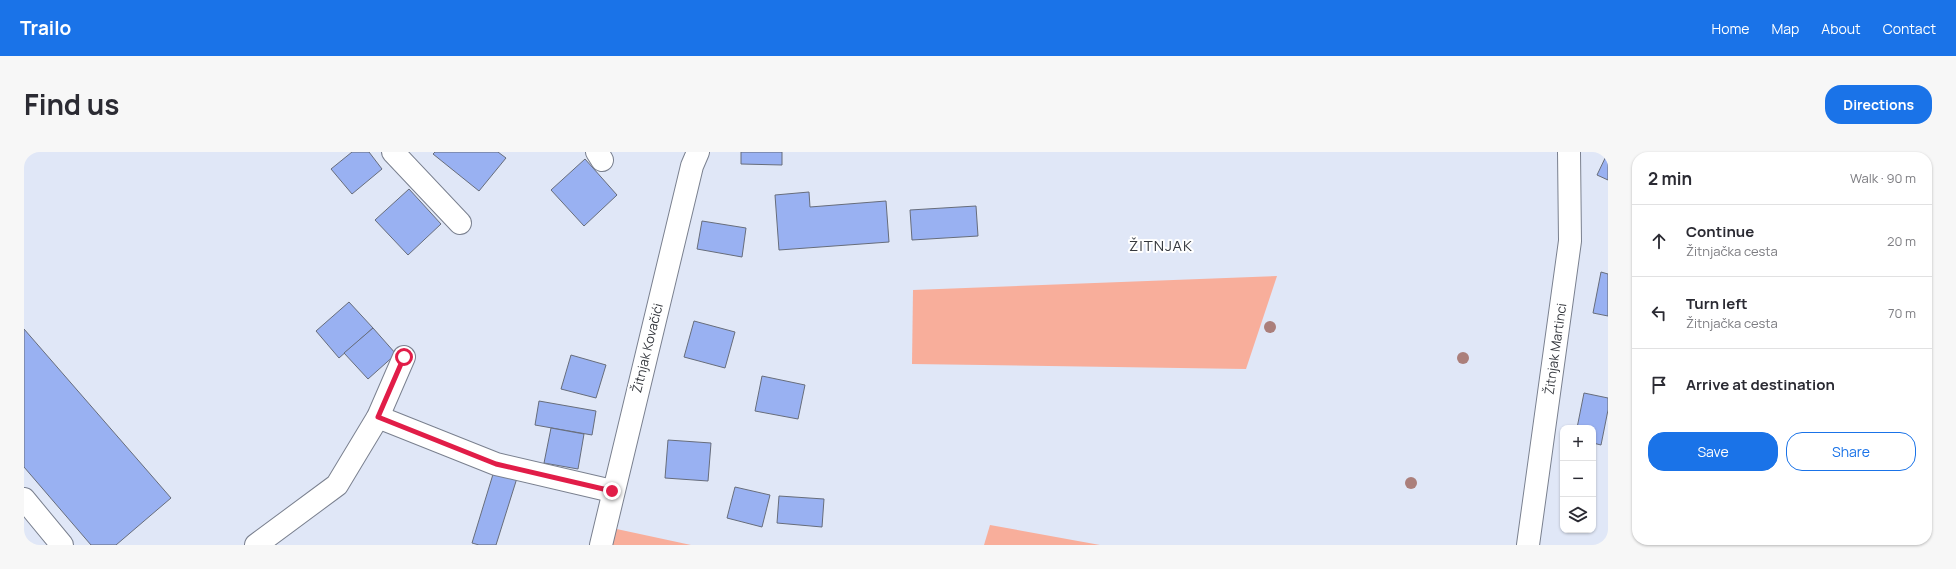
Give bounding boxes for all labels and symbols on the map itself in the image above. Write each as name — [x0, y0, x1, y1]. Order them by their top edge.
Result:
district label: ŽITNJAK — [1129, 235, 1193, 256]
street label: Žitnjak Kovačići — [627, 301, 667, 395]
street label: Žitnjak Martinci — [1540, 302, 1570, 396]
route start — [395, 348, 413, 366]
route end — [603, 482, 621, 500]

